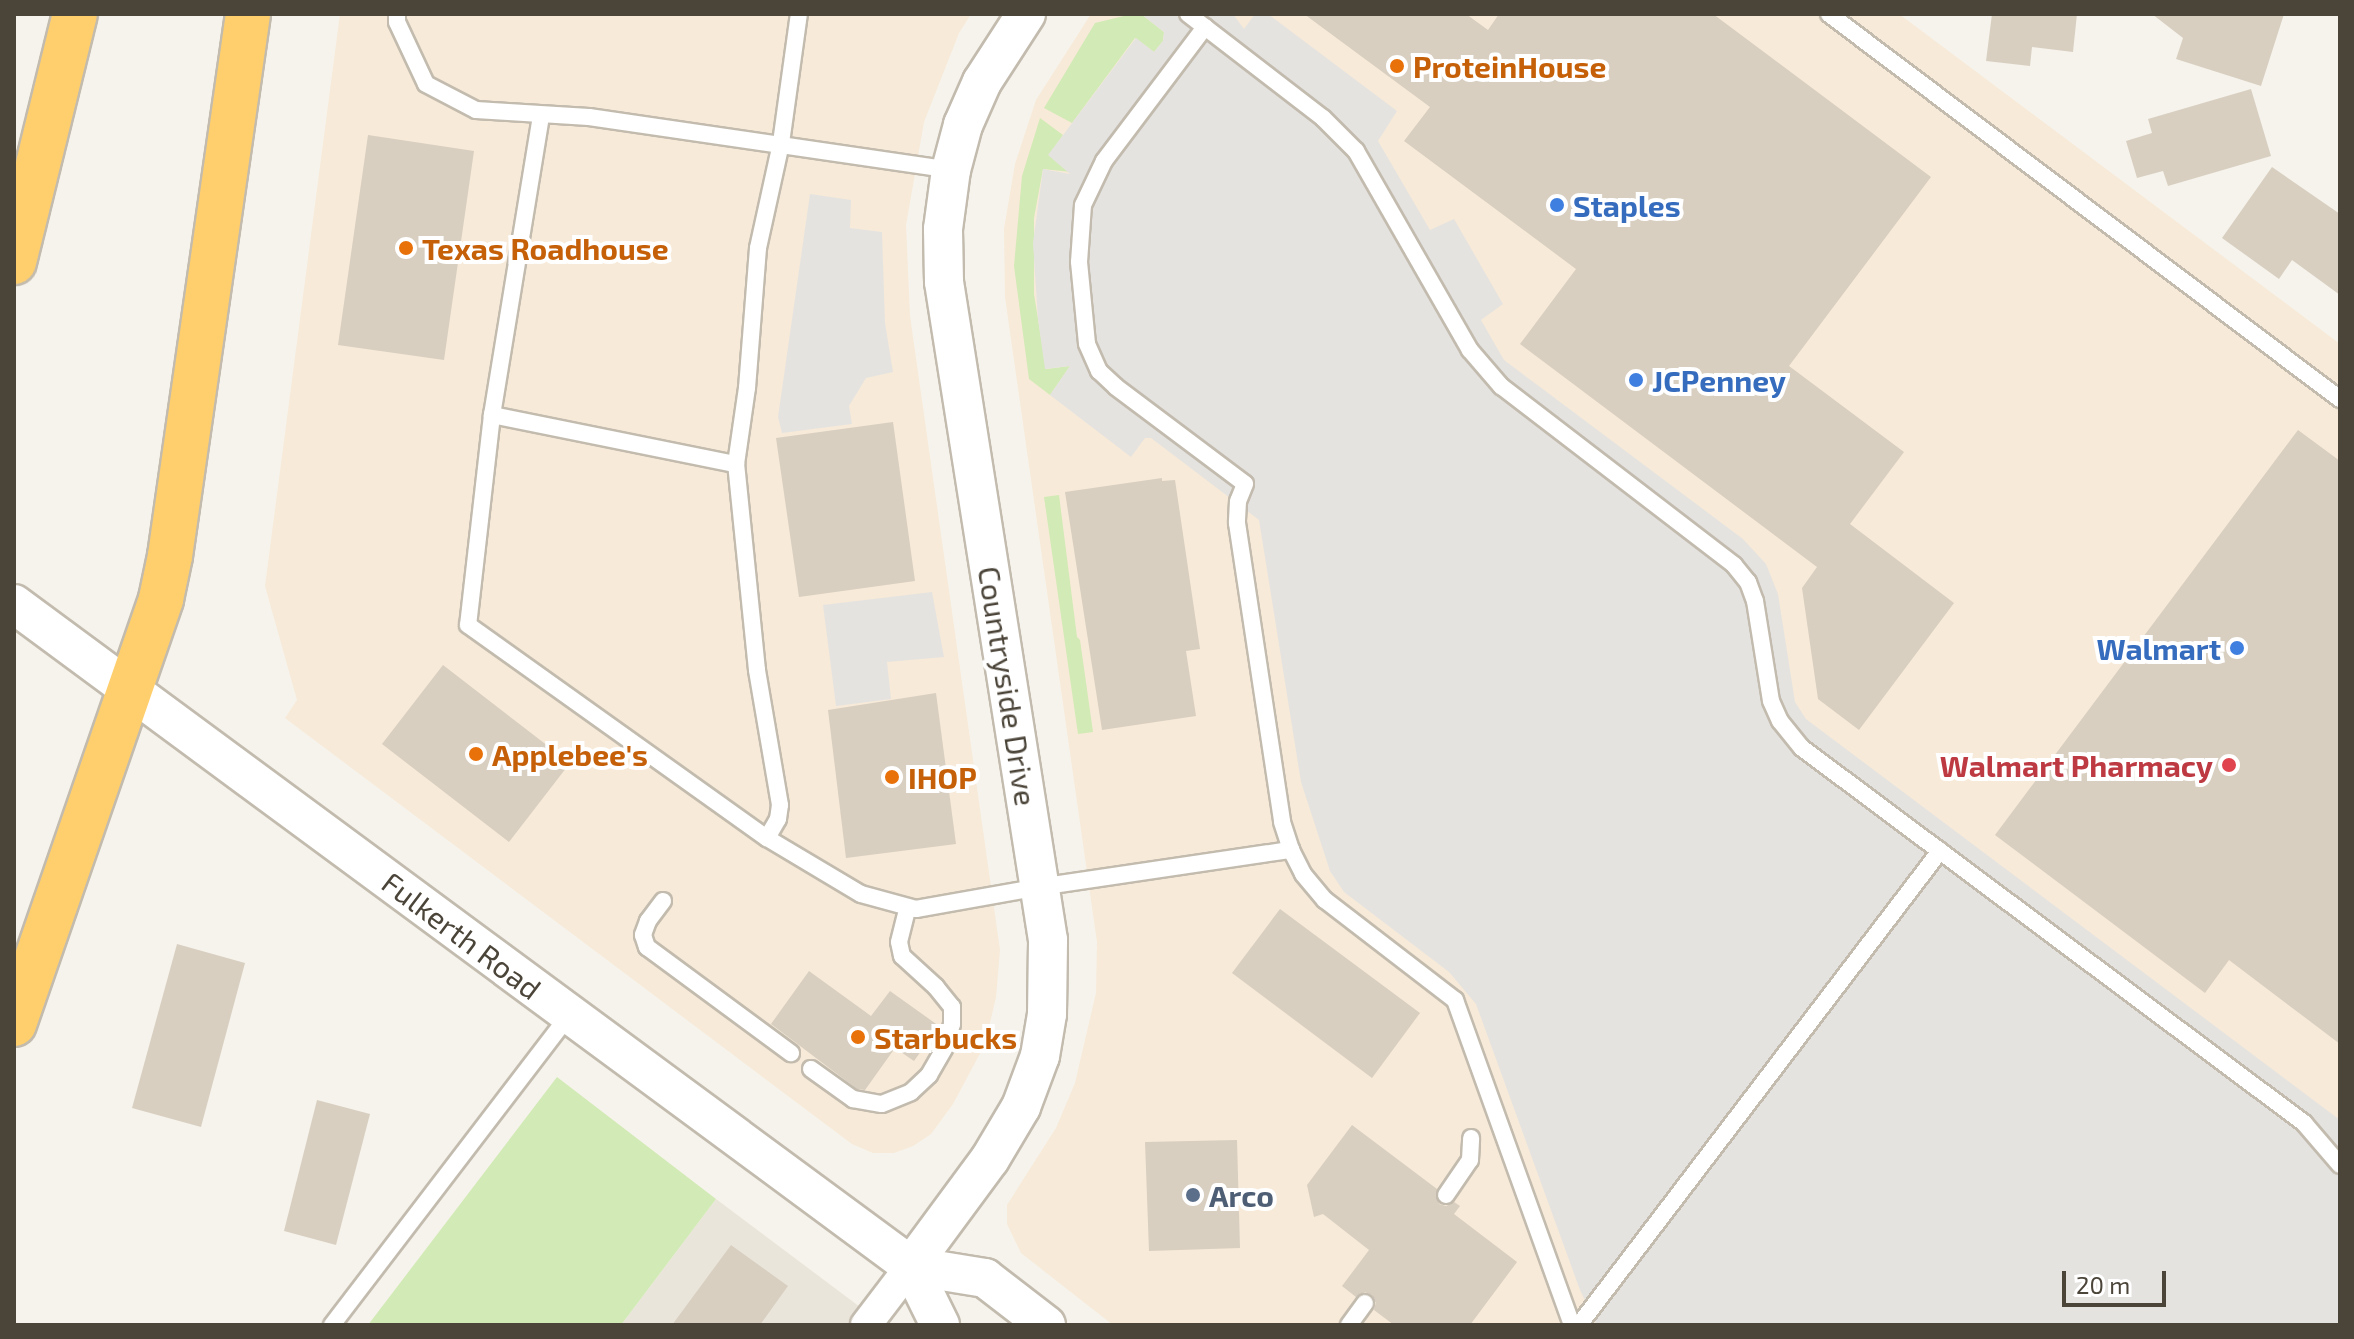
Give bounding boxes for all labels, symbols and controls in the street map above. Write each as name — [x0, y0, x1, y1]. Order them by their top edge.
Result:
place label: ProteinHouse — [1413, 48, 1606, 84]
marker: ProteinHouse — [1388, 57, 1406, 75]
place label: Staples — [1573, 187, 1681, 223]
marker: Staples — [1548, 196, 1566, 214]
place label: Texas Roadhouse — [422, 230, 669, 266]
marker: Texas Roadhouse — [397, 239, 415, 257]
place label: JCPenney — [1652, 362, 1786, 398]
marker: JCPenney — [1627, 371, 1645, 389]
street label: Countryside Drive — [971, 564, 1045, 808]
place label: Walmart — [2097, 630, 2221, 666]
marker: Walmart — [2228, 639, 2246, 657]
place label: Applebee's — [492, 736, 648, 772]
marker: Applebee's — [467, 745, 485, 763]
place label: Walmart Pharmacy — [1940, 747, 2213, 783]
marker: Walmart Pharmacy — [2220, 756, 2238, 774]
place label: IHOP — [908, 759, 977, 795]
marker: IHOP — [883, 768, 901, 786]
street label: Fulkerth Road — [376, 864, 548, 1006]
place label: Starbucks — [874, 1019, 1017, 1055]
marker: Starbucks — [849, 1028, 867, 1046]
place label: Arco — [1209, 1177, 1274, 1213]
marker: Arco — [1184, 1186, 1202, 1204]
scale bar — [2066, 1255, 2170, 1305]
text: 20 m — [2076, 1270, 2130, 1299]

